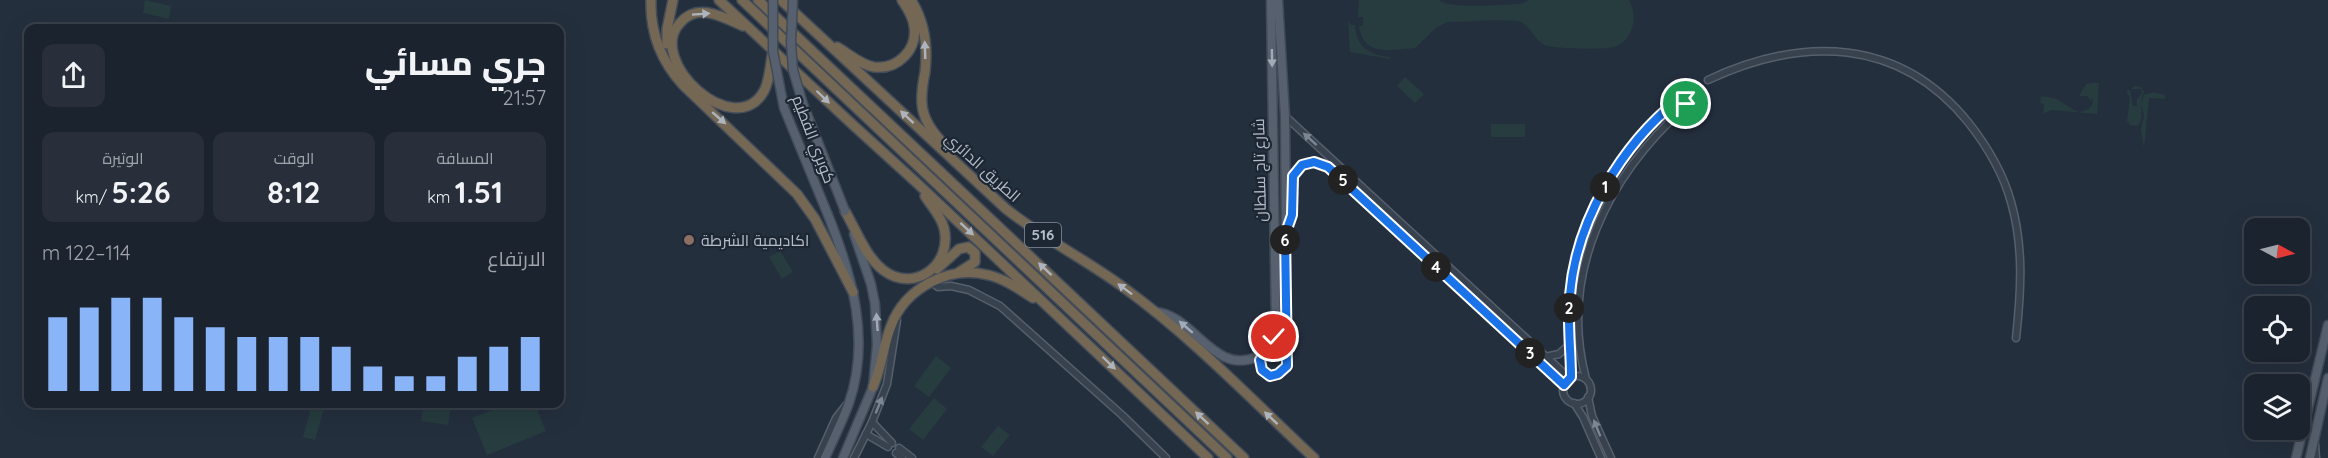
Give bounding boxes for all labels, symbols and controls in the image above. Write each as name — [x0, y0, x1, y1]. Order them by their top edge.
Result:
one-way arrow — [692, 9, 711, 18]
one-way arrow — [921, 40, 930, 59]
text: جري مسائي — [365, 42, 546, 83]
button: share — [42, 44, 105, 107]
one-way arrow — [1267, 49, 1276, 68]
pin — [1660, 78, 1711, 129]
text: 21:57 — [503, 85, 546, 110]
icon: arrive — [1669, 87, 1702, 120]
one-way arrow — [816, 90, 830, 104]
street label: كوبري الفطيم — [784, 92, 840, 188]
one-way arrow — [899, 110, 914, 124]
one-way arrow — [711, 111, 726, 124]
street label: شارع تاج سلطان — [1248, 118, 1272, 222]
street label: الطريق الدائري — [938, 128, 1025, 209]
one-way arrow — [1303, 132, 1318, 146]
text: الوتيرة — [102, 148, 144, 168]
text: الوقت — [274, 148, 314, 168]
text: المسافة — [437, 148, 493, 168]
pin: 5 — [1328, 165, 1358, 195]
text: 5 — [1338, 170, 1348, 190]
pin: 1 — [1590, 172, 1620, 202]
text: 5:26 — [111, 173, 171, 211]
text: 8:12 — [267, 173, 321, 211]
text: 1.51 — [455, 173, 503, 211]
text: 1 — [1602, 177, 1608, 197]
text: /km — [75, 187, 111, 207]
text: km — [427, 187, 455, 207]
north arrow — [2244, 218, 2310, 284]
map controls — [2244, 218, 2310, 440]
one-way arrow — [959, 222, 973, 236]
road number: 516 — [1025, 223, 1061, 247]
pin: 6 — [1270, 225, 1300, 255]
place label: اكاديمية الشرطة — [701, 230, 809, 250]
text: 6 — [1281, 230, 1289, 250]
marker: اكاديمية الشرطة — [682, 233, 696, 247]
text: 114–122 m — [42, 240, 131, 265]
text: الارتفاع — [487, 246, 546, 271]
pin: 4 — [1421, 252, 1451, 282]
text: 4 — [1431, 257, 1441, 277]
one-way arrow — [1038, 263, 1052, 277]
one-way arrow — [1118, 283, 1133, 295]
pin: 2 — [1554, 293, 1584, 323]
button: locate — [2244, 296, 2310, 362]
text: 2 — [1564, 298, 1574, 318]
pin — [1248, 311, 1299, 362]
one-way arrow — [872, 312, 881, 331]
icon: check — [1257, 320, 1290, 353]
one-way arrow — [1179, 321, 1194, 334]
pin: 3 — [1515, 338, 1545, 368]
text: 3 — [1526, 343, 1534, 363]
one-way arrow — [1101, 356, 1116, 370]
button: layers — [2244, 374, 2310, 440]
one-way arrow — [875, 396, 884, 414]
one-way arrow — [1194, 411, 1209, 425]
one-way arrow — [1264, 412, 1279, 425]
one-way arrow — [1592, 419, 1601, 437]

